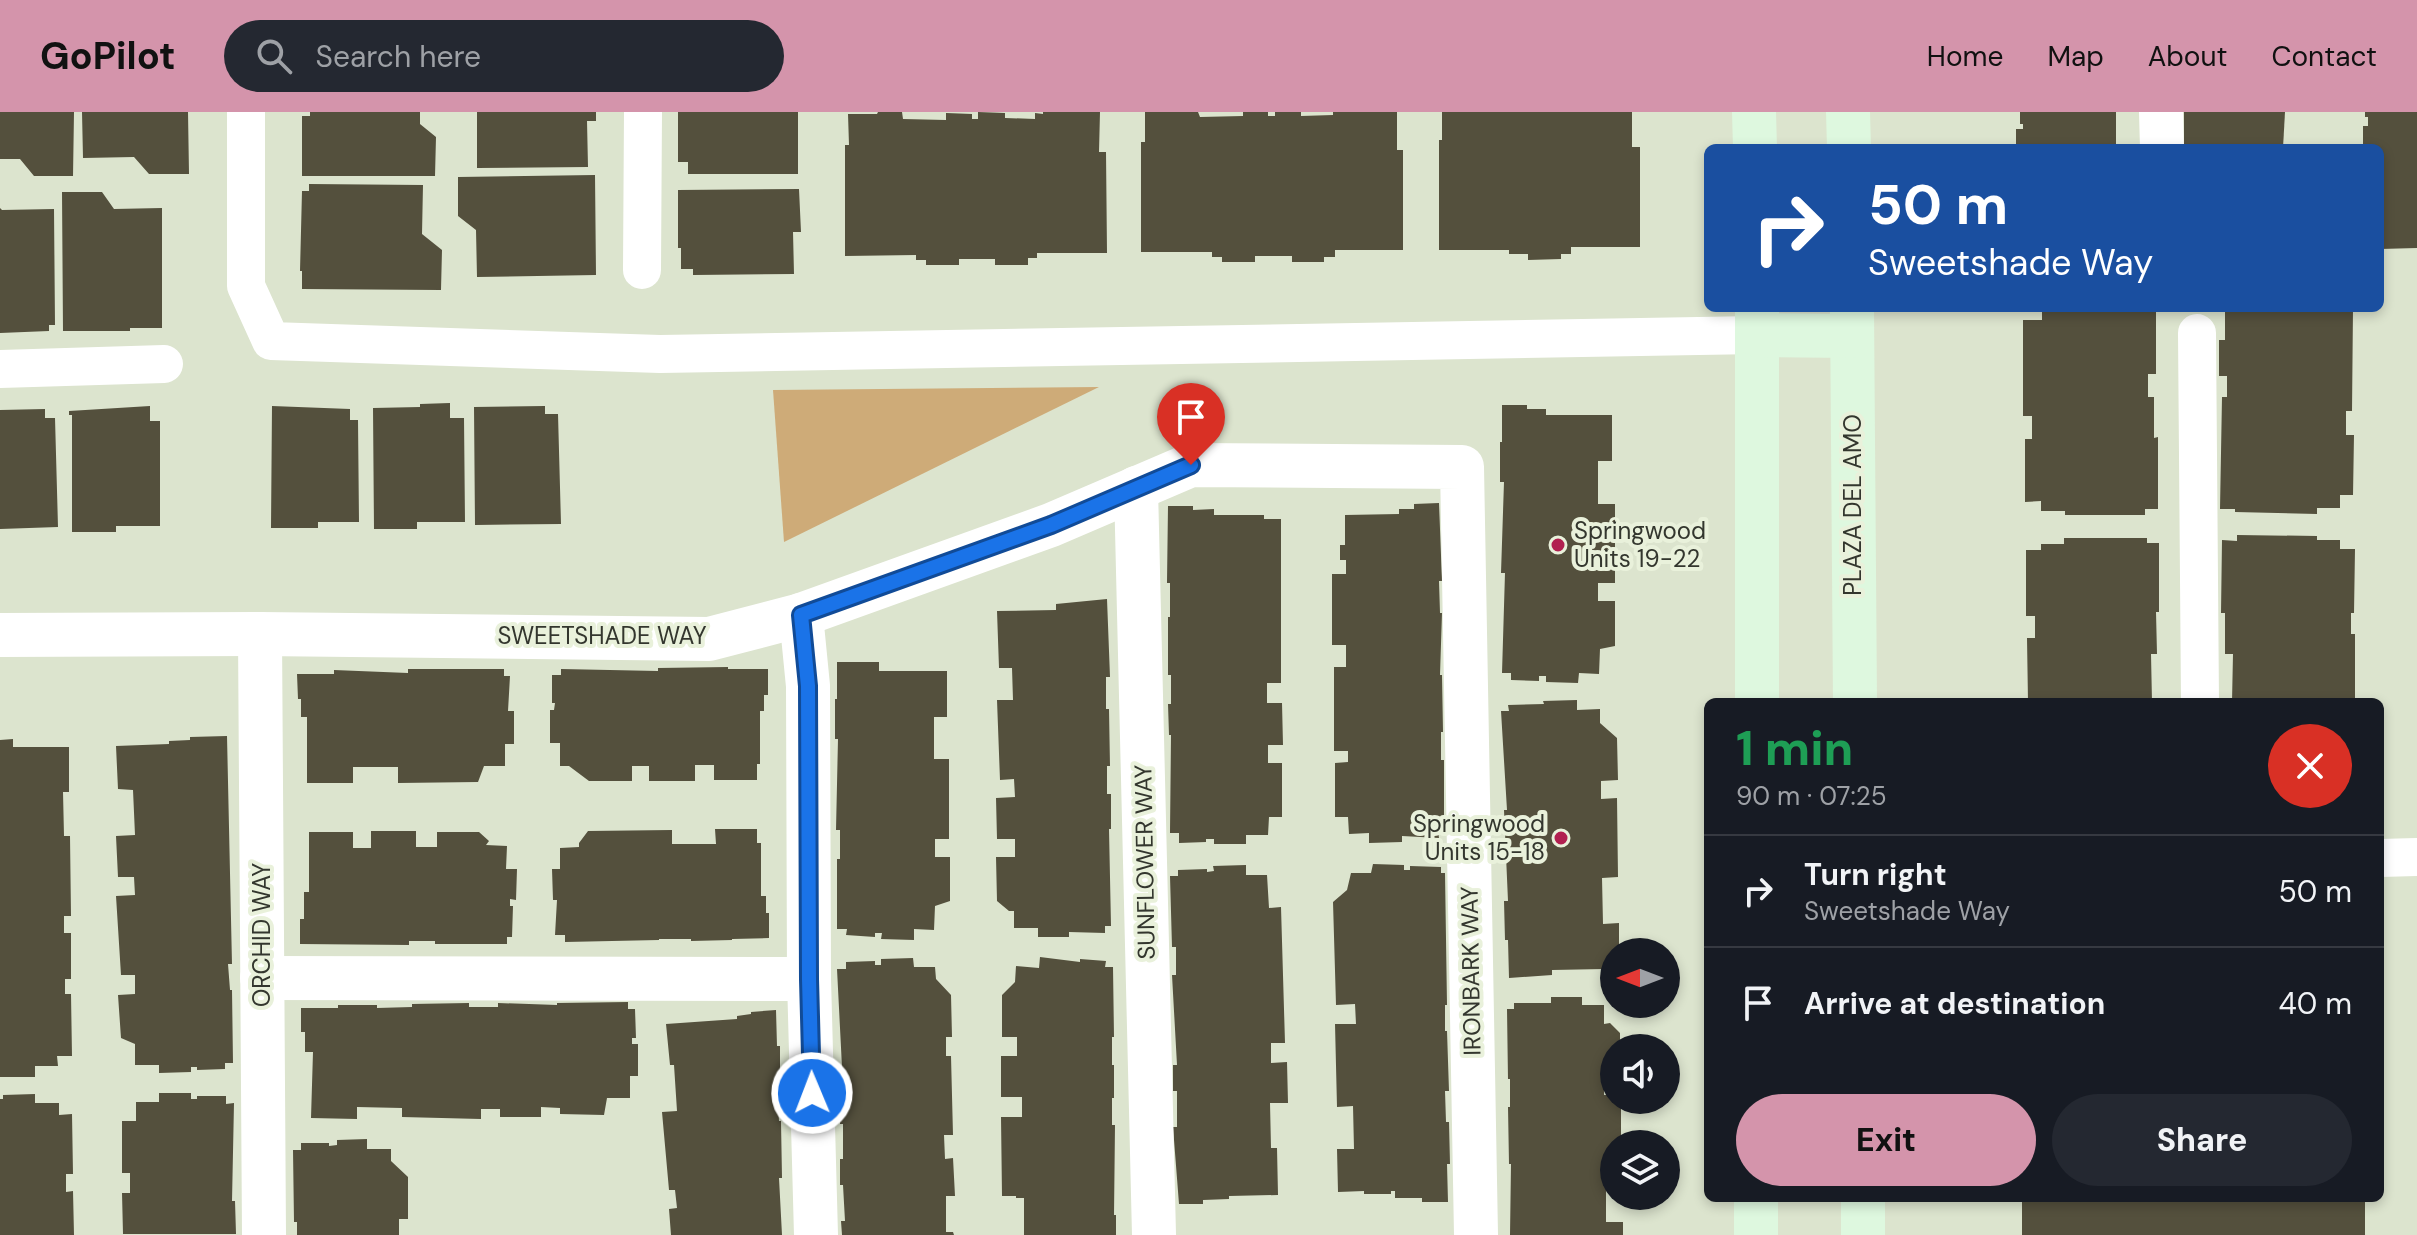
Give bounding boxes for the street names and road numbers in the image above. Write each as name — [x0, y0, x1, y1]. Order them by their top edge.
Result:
street label: PLAZA DEL AMO — [1837, 414, 1868, 596]
street label: SWEETSHADE WAY — [497, 620, 707, 651]
street label: SUNFLOWER WAY — [1127, 764, 1162, 960]
street label: ORCHID WAY — [246, 863, 277, 1007]
street label: IRONBARK WAY — [1454, 886, 1487, 1056]

